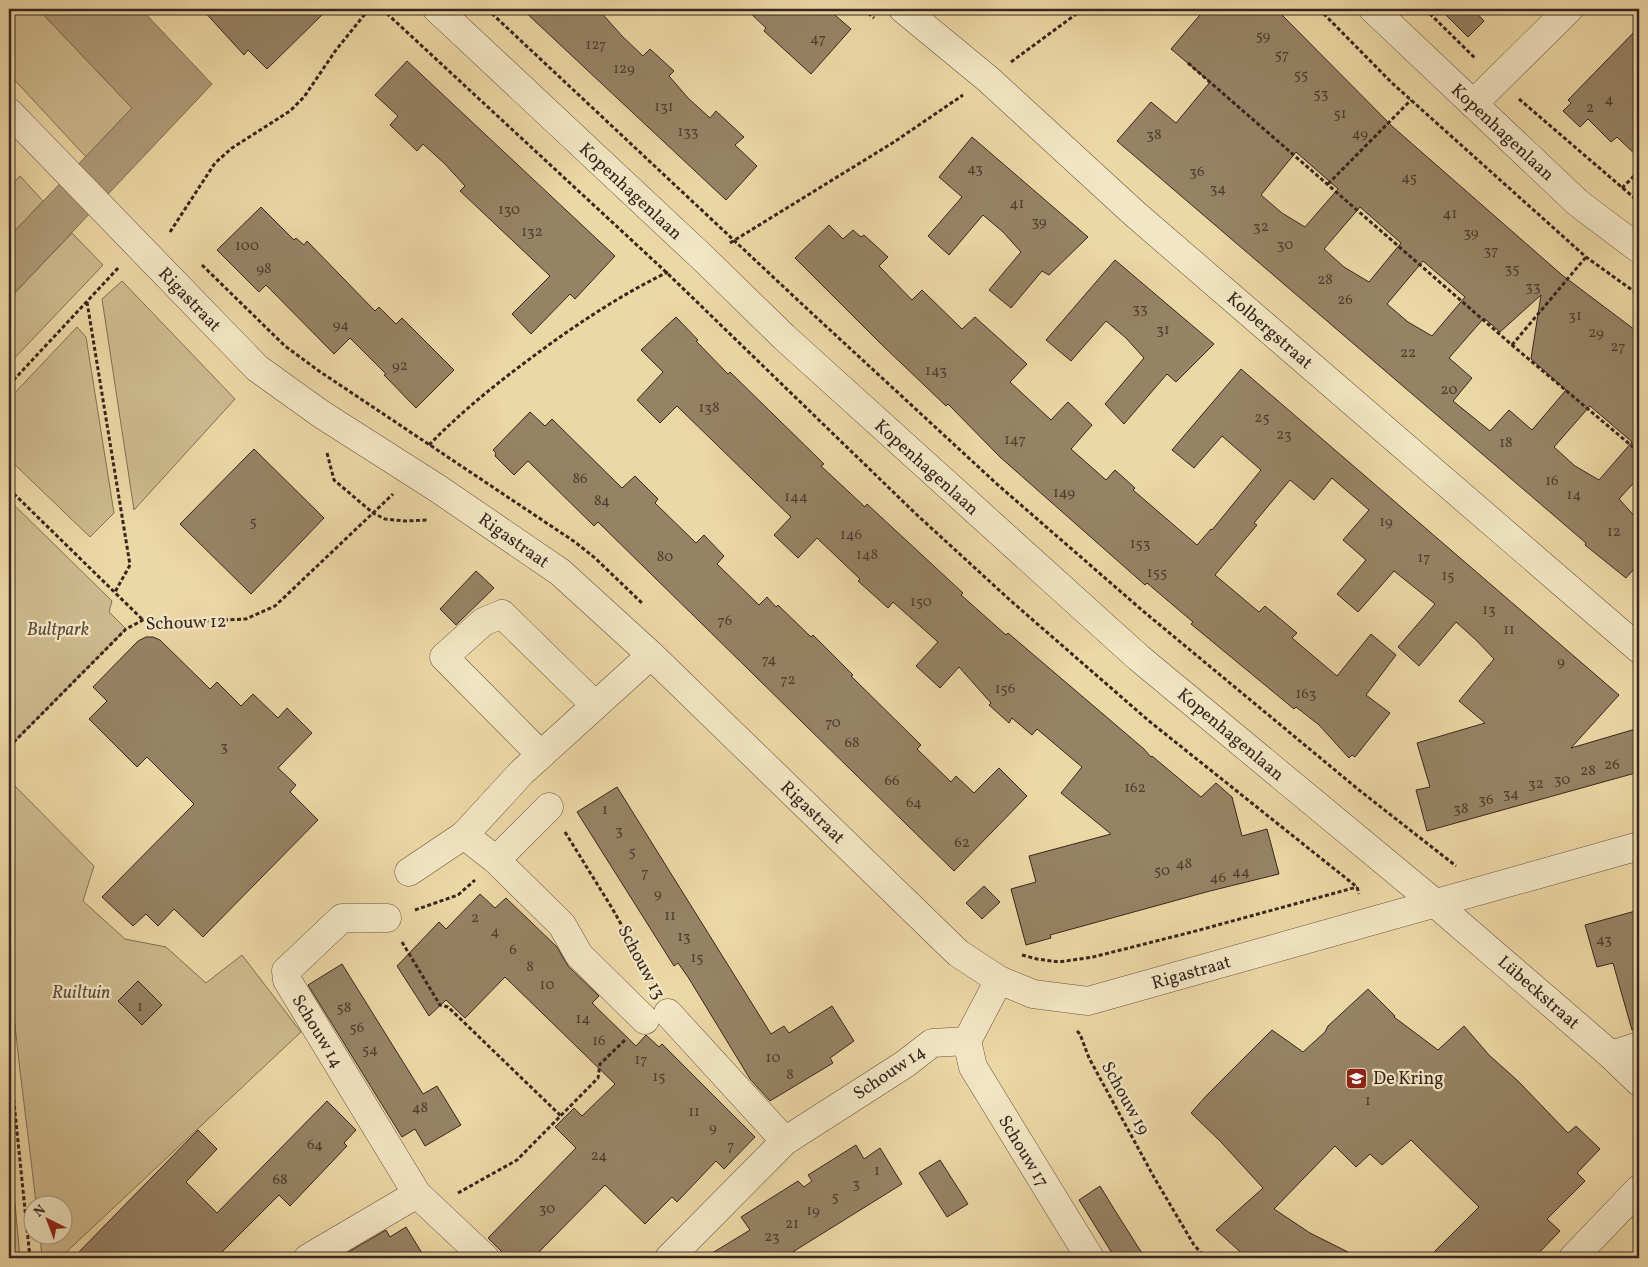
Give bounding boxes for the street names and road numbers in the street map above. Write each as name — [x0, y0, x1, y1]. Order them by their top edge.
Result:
street label: Kopenhagenlaan — [1445, 79, 1559, 188]
street label: Kopenhagenlaan — [573, 138, 687, 247]
street label: Rigastraat — [152, 262, 226, 338]
street label: Kolbergstraat — [1220, 287, 1318, 376]
street label: Kopenhagenlaan — [868, 414, 984, 522]
street label: Rigastraat — [473, 508, 554, 575]
street label: Schouw 12 — [145, 610, 227, 637]
street label: Kopenhagenlaan — [1171, 683, 1289, 788]
street label: Rigastraat — [774, 776, 850, 850]
street label: Schouw 13 — [611, 921, 671, 1004]
street label: Rigastraat — [1149, 950, 1234, 997]
street label: Lübeckstraat — [1491, 950, 1585, 1036]
street label: Schouw 14 — [285, 990, 349, 1073]
street label: Schouw 14 — [849, 1040, 931, 1107]
street label: Schouw 19 — [1094, 1057, 1155, 1140]
street label: Schouw 17 — [991, 1111, 1054, 1193]

